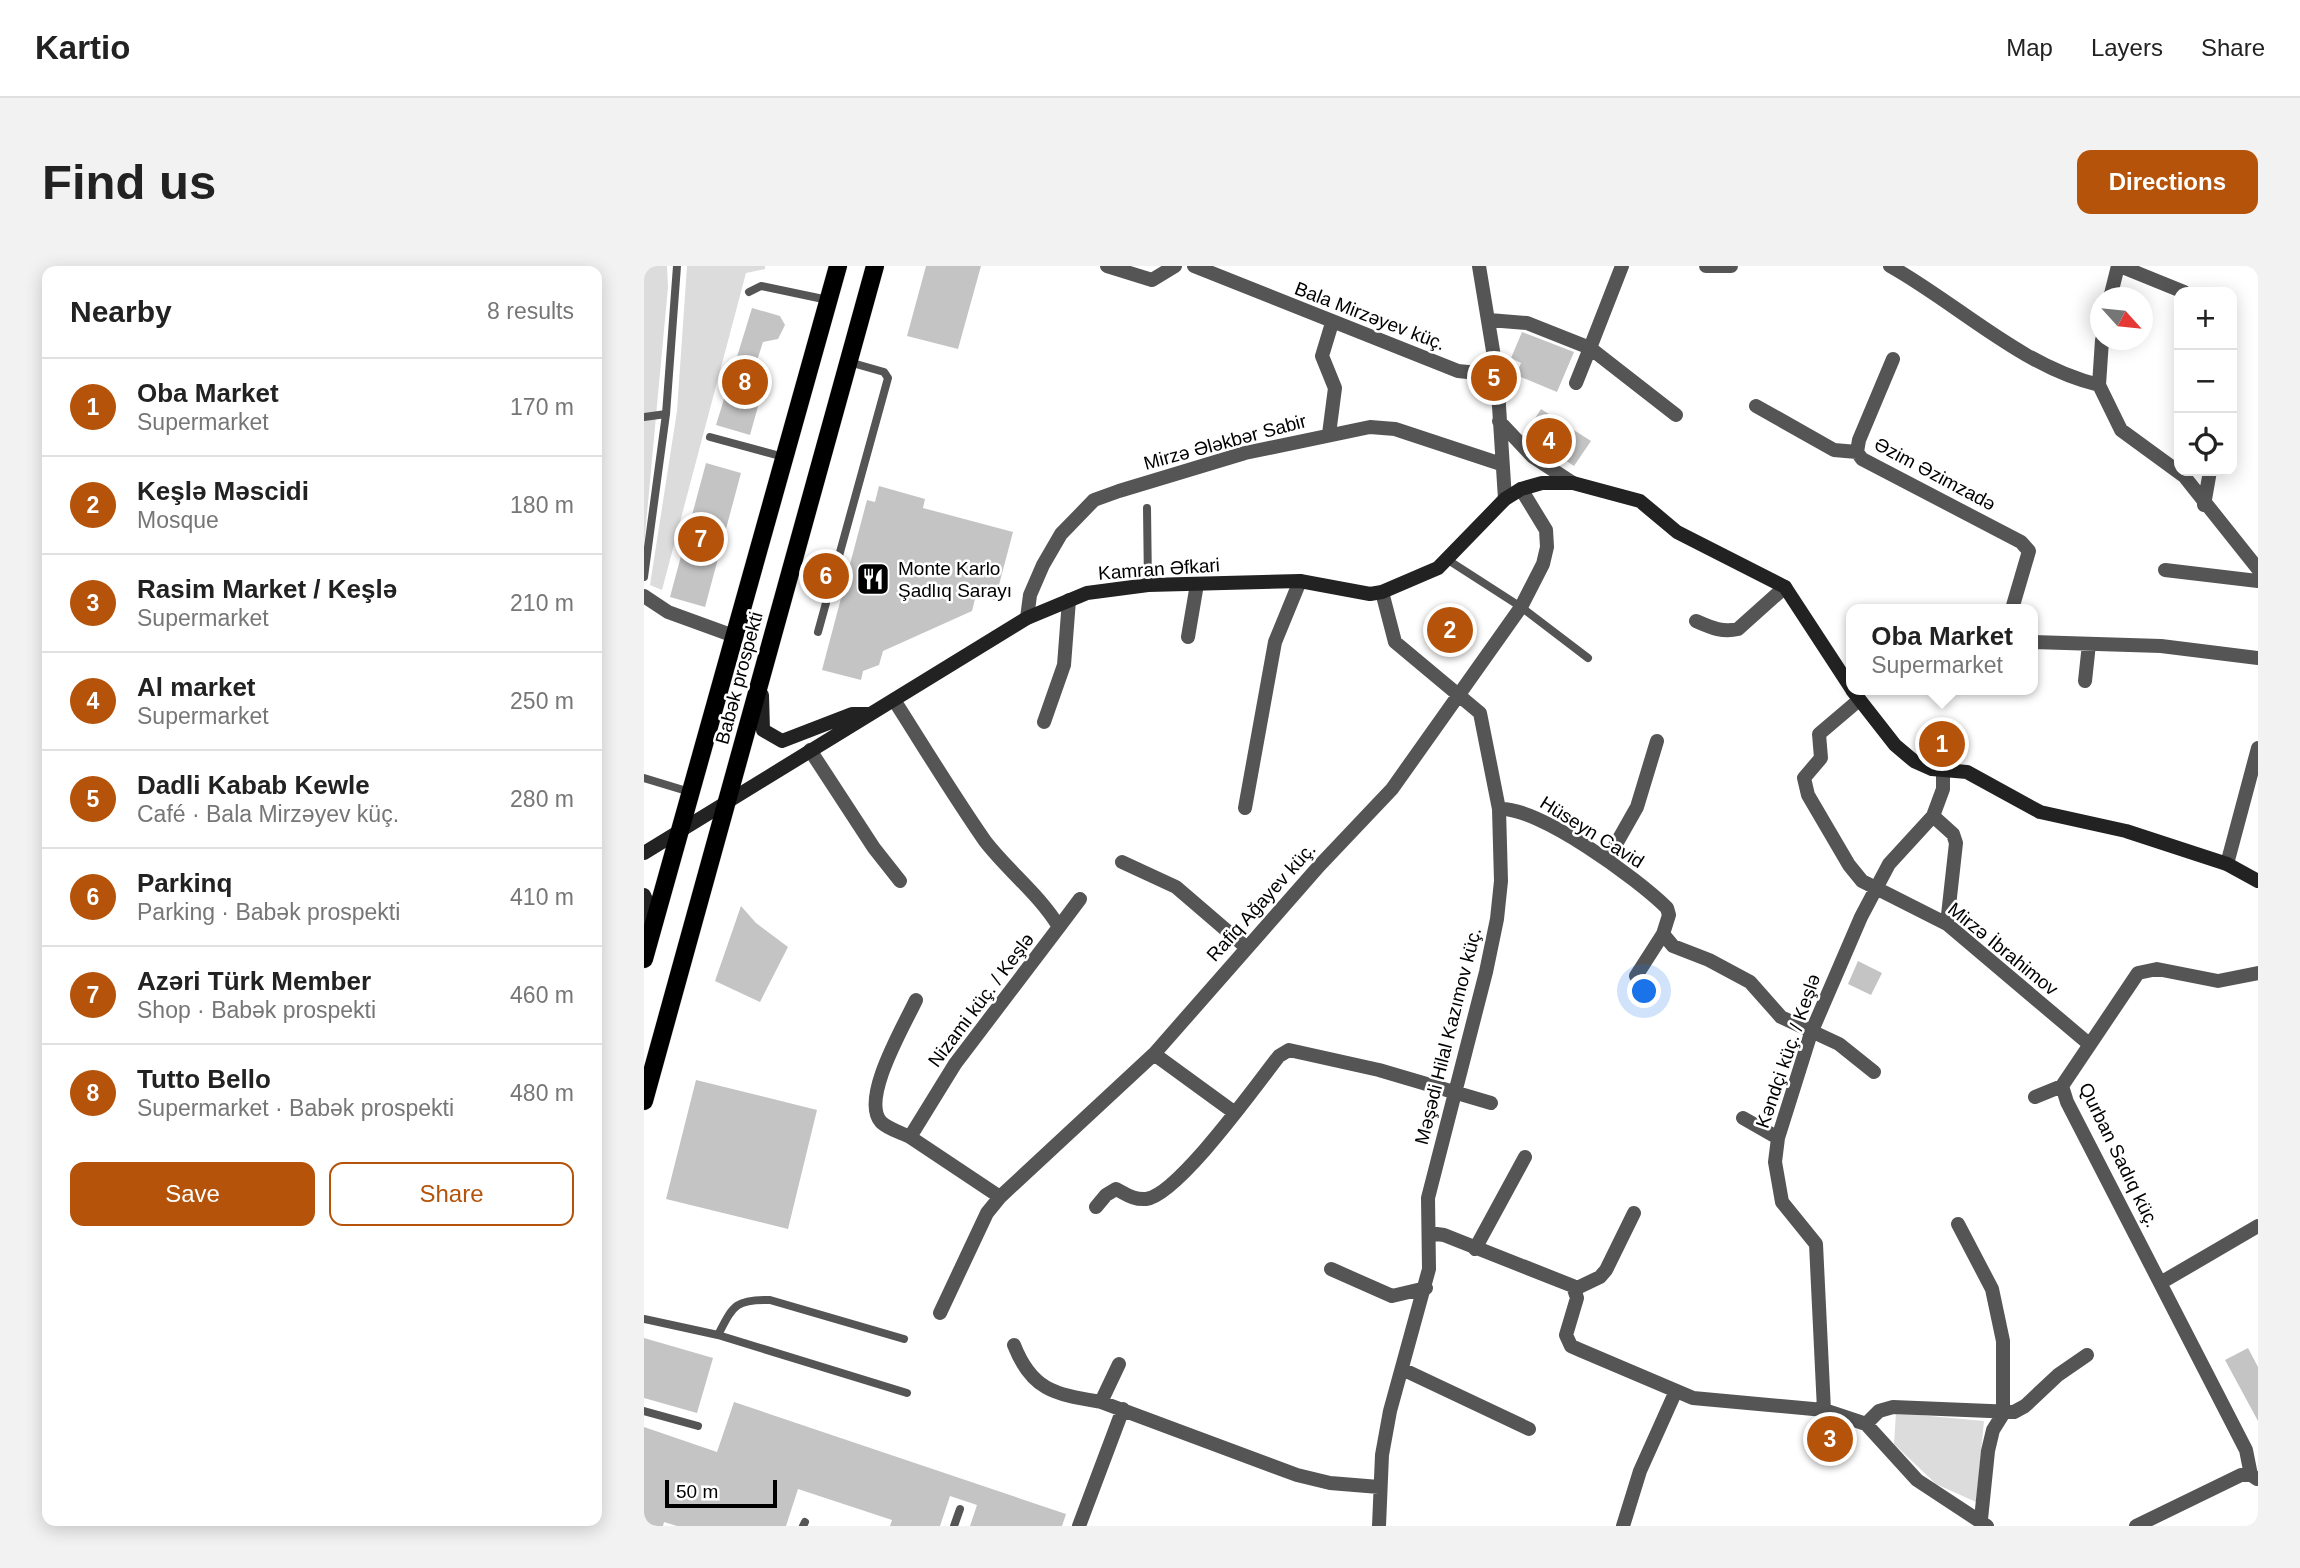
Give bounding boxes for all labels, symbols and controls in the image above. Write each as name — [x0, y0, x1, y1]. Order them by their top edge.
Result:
text: Kartio — [35, 29, 130, 66]
text: Map — [2006, 34, 2053, 61]
text: Layers — [2091, 34, 2163, 61]
text: Share — [2201, 34, 2265, 61]
button: Directions — [2077, 150, 2258, 214]
text: Find us — [42, 155, 216, 209]
street label: Bala Mirzəyev küç. — [1292, 278, 1448, 354]
north arrow — [2090, 287, 2153, 350]
map controls — [2174, 287, 2237, 476]
button: + — [2174, 287, 2237, 350]
text: Nearby — [70, 295, 172, 328]
text: 8 results — [487, 298, 574, 324]
button: − — [2174, 350, 2237, 413]
pin: 5 — [1471, 352, 1517, 404]
pin: 8 — [722, 356, 768, 408]
text: Oba Market — [137, 378, 279, 408]
text: 1 — [87, 394, 99, 420]
text: 170 m — [510, 394, 574, 420]
text: Supermarket — [137, 409, 269, 435]
street label: Mirzə Ələkbər Sabir — [1141, 410, 1309, 474]
button: locate — [2174, 413, 2237, 476]
pin: 4 — [1526, 415, 1572, 467]
street label: Əzim Əzimzadə — [1871, 433, 1999, 515]
text: Keşlə Məscidi — [137, 476, 309, 506]
text: 2 — [87, 492, 99, 518]
text: 180 m — [510, 492, 574, 518]
text: Mosque — [137, 507, 219, 533]
pin: 7 — [678, 513, 724, 565]
pin: 6 — [803, 550, 849, 602]
street label: Kamran Əfkari — [1097, 554, 1221, 584]
place label: Monte Karlo Şadlıq Sarayı — [898, 558, 1012, 601]
restaurant icon: Monte Karlo Şadlıq Sarayı — [854, 560, 892, 598]
text: Rasim Market / Keşlə — [137, 574, 397, 604]
text: 3 — [87, 590, 99, 616]
text: 210 m — [510, 590, 574, 616]
pin: 2 — [1427, 604, 1473, 656]
popup — [1846, 604, 2038, 695]
text: Supermarket — [137, 605, 269, 631]
street label: Babək prospekti — [711, 609, 767, 747]
text: Oba Market — [1871, 621, 2013, 651]
text: Supermarket — [1871, 652, 2003, 678]
text: Al market — [137, 672, 256, 702]
text: 4 — [87, 688, 99, 714]
text: 250 m — [510, 688, 574, 714]
text: Supermarket — [137, 703, 269, 729]
pin: 1 — [1919, 718, 1965, 770]
text: Dadli Kabab Kewle — [137, 770, 370, 800]
text: 5 — [87, 786, 99, 812]
text: 280 m — [510, 786, 574, 812]
street label: Hüseyn Cavid — [1536, 792, 1648, 872]
text: Café · Bala Mirzəyev küç. — [137, 801, 399, 827]
street label: Rafiq Ağayev küç. — [1202, 838, 1320, 966]
text: Parkinq — [137, 868, 232, 898]
text: 6 — [87, 884, 99, 910]
text: 410 m — [510, 884, 574, 910]
street label: Mirzə İbrahimov — [1944, 898, 2063, 1000]
text: Parking · Babək prospekti — [137, 899, 400, 925]
street label: Məşədi Hilal Kazımov küç. — [1411, 925, 1485, 1147]
street label: Nizami küç. / Keşlə — [924, 929, 1038, 1071]
text: Azəri Türk Member — [137, 966, 371, 996]
street label: Kəndçi küç. / Keşlə — [1752, 971, 1824, 1131]
your location — [1627, 974, 1661, 1008]
text: 7 — [87, 982, 99, 1008]
text: 460 m — [510, 982, 574, 1008]
text: Shop · Babək prospekti — [137, 997, 376, 1023]
text: Tutto Bello — [137, 1064, 271, 1094]
street label: Qurban Sadıq küç. — [2075, 1079, 2163, 1231]
text: 8 — [87, 1080, 99, 1106]
text: 480 m — [510, 1080, 574, 1106]
text: Supermarket · Babək prospekti — [137, 1095, 454, 1121]
button: Save — [70, 1162, 315, 1226]
button: Share — [329, 1162, 574, 1226]
pin: 3 — [1807, 1413, 1853, 1465]
scale bar — [665, 1477, 777, 1509]
text: 50 m — [676, 1481, 718, 1502]

